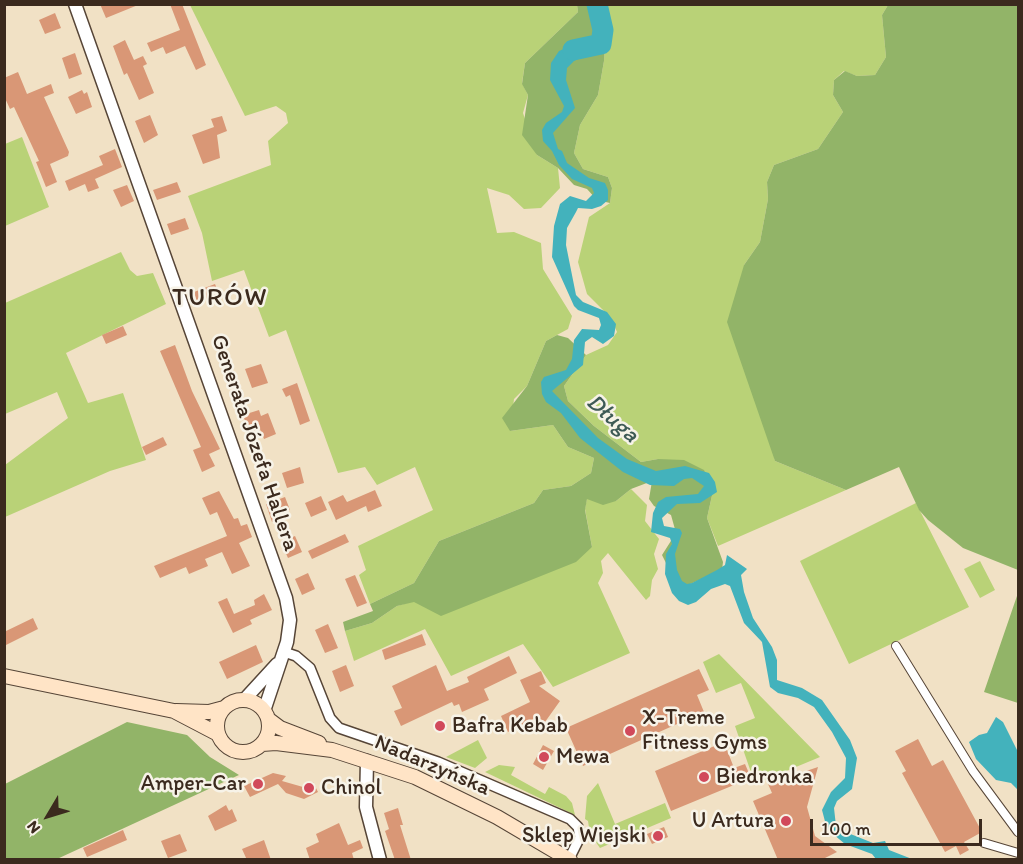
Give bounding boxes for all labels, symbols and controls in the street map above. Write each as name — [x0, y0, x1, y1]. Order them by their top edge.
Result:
district label: TURÓW — [172, 282, 268, 314]
street label: Generała Józefa Hallera — [205, 331, 303, 555]
water label: Długa — [580, 388, 644, 450]
place label: X-Treme Fitness Gyms — [642, 705, 767, 756]
place label: Bafra Kebab — [452, 713, 568, 739]
marker: Bafra Kebab — [433, 719, 447, 733]
marker: X-Treme Fitness Gyms — [623, 724, 637, 738]
street label: Nadarzyńska — [370, 730, 494, 802]
place label: Mewa — [556, 744, 610, 770]
marker: Mewa — [537, 750, 551, 764]
place label: Biedronka — [716, 764, 813, 790]
marker: Biedronka — [697, 770, 711, 784]
place label: Amper-Car — [141, 771, 246, 797]
place label: Chinol — [321, 775, 382, 801]
marker: Amper-Car — [251, 777, 265, 791]
marker: Chinol — [302, 781, 316, 795]
north arrow — [18, 786, 78, 846]
scale bar — [813, 807, 986, 845]
place label: U Artura — [692, 808, 774, 834]
marker: U Artura — [779, 814, 793, 828]
text: N — [23, 817, 44, 837]
text: 100 m — [821, 818, 871, 840]
place label: Sklep Wiejski — [522, 823, 646, 849]
marker: Sklep Wiejski — [651, 829, 665, 843]

